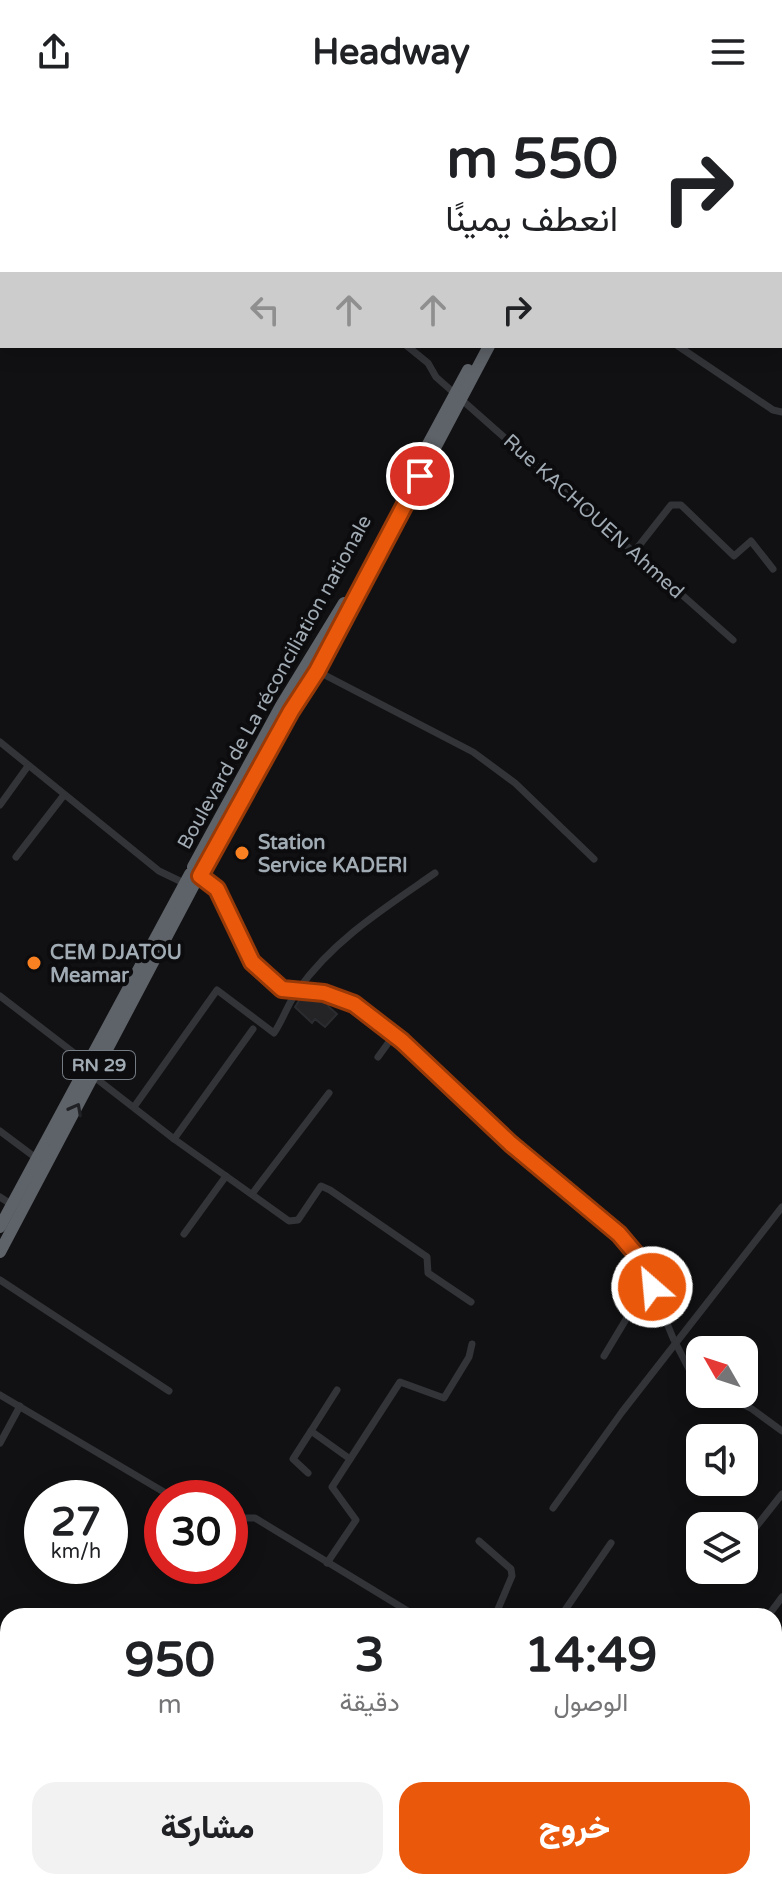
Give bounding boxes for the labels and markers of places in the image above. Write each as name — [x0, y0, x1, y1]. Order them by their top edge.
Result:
pin — [386, 442, 454, 510]
place label: Station Service KADERI — [258, 831, 408, 878]
marker: Station Service KADERI — [233, 844, 251, 862]
place label: CEM DJATOU Meamar — [50, 941, 182, 988]
marker: CEM DJATOU Meamar — [25, 954, 43, 972]

